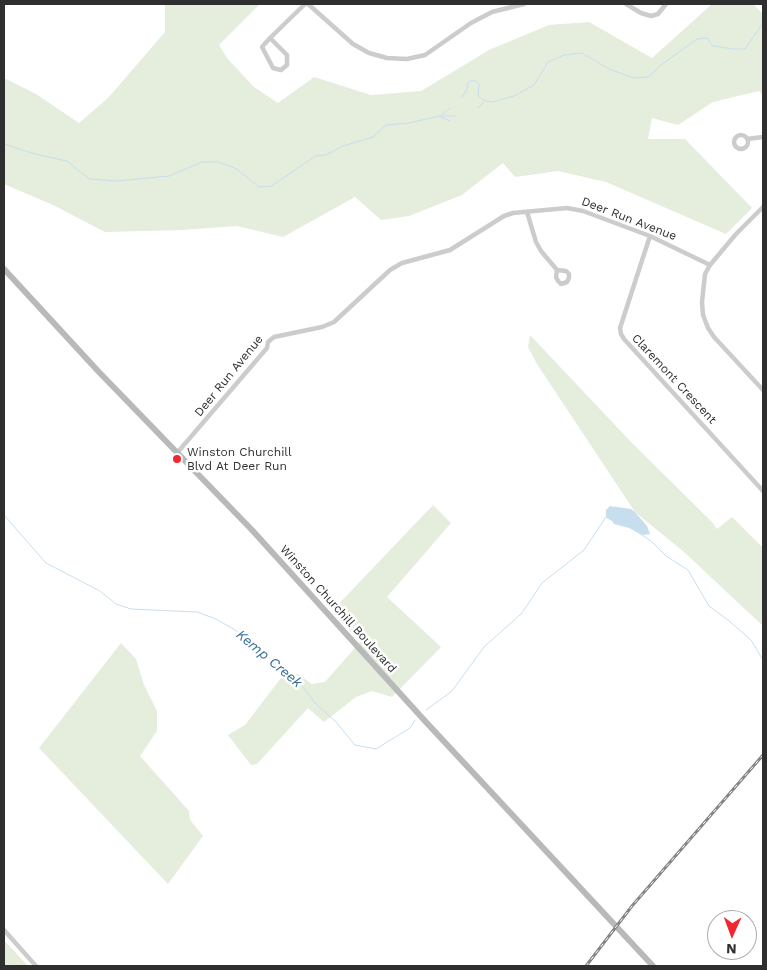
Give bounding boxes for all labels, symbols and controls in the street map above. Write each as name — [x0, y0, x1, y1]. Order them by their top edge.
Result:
street label: Deer Run Avenue — [579, 194, 679, 244]
street label: Claremont Crescent — [629, 331, 719, 427]
street label: Deer Run Avenue — [192, 332, 266, 420]
place label: Winston Churchill Blvd At Deer Run — [187, 445, 292, 473]
marker: Winston Churchill Blvd At Deer Run — [171, 453, 183, 465]
street label: Winston Churchill Boulevard — [277, 542, 399, 676]
water label: Kemp Creek — [233, 627, 305, 691]
north arrow — [707, 910, 757, 960]
text: N — [726, 941, 737, 957]

